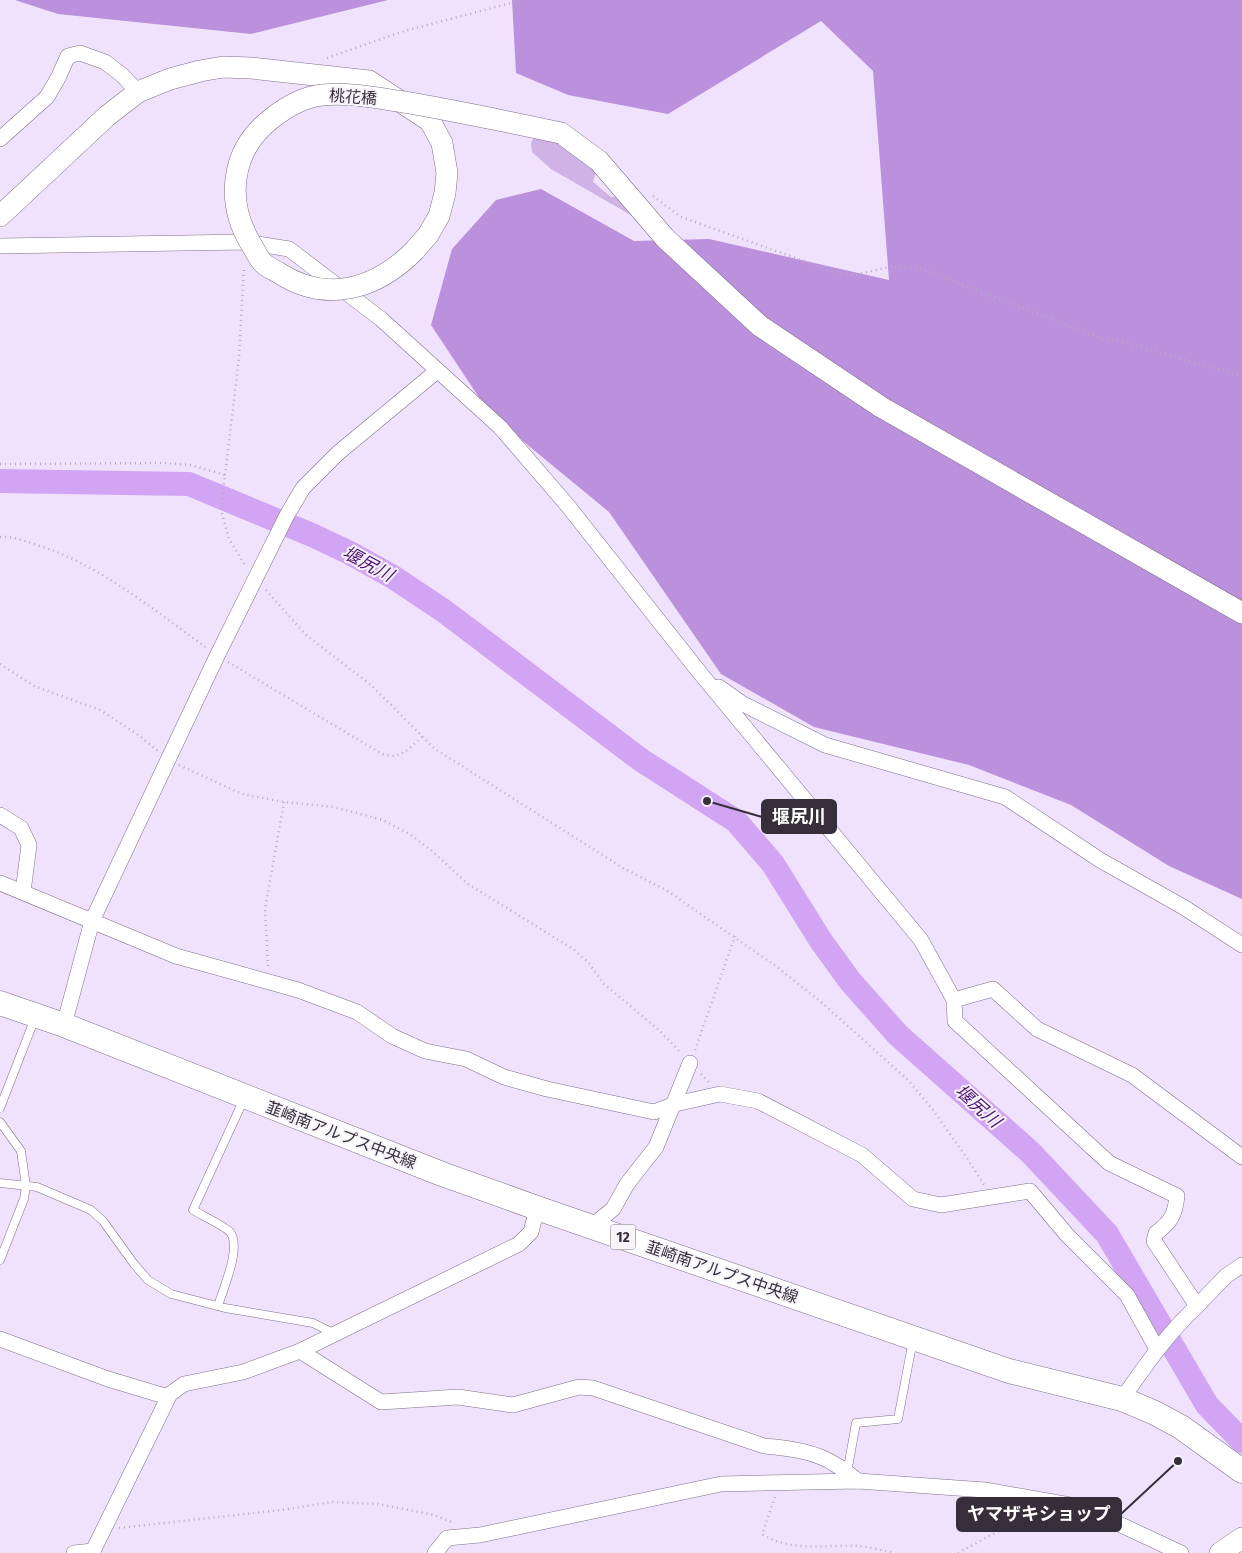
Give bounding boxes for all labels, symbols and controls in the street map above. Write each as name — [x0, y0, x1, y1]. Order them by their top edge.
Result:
street label: 桃花橋 — [328, 86, 378, 108]
water label: 堰尻川 — [339, 542, 399, 587]
callout: 堰尻川 — [762, 800, 836, 833]
text: 堰尻川 — [772, 806, 826, 828]
water label: 堰尻川 — [951, 1080, 1007, 1134]
street label: 韮崎南アルプス中央線 — [263, 1097, 419, 1173]
road number: 12 — [610, 1224, 636, 1250]
street label: 韮崎南アルプス中央線 — [643, 1237, 801, 1307]
callout: ヤマザキショップ — [957, 1498, 1121, 1531]
text: ヤマザキショップ — [967, 1503, 1111, 1525]

